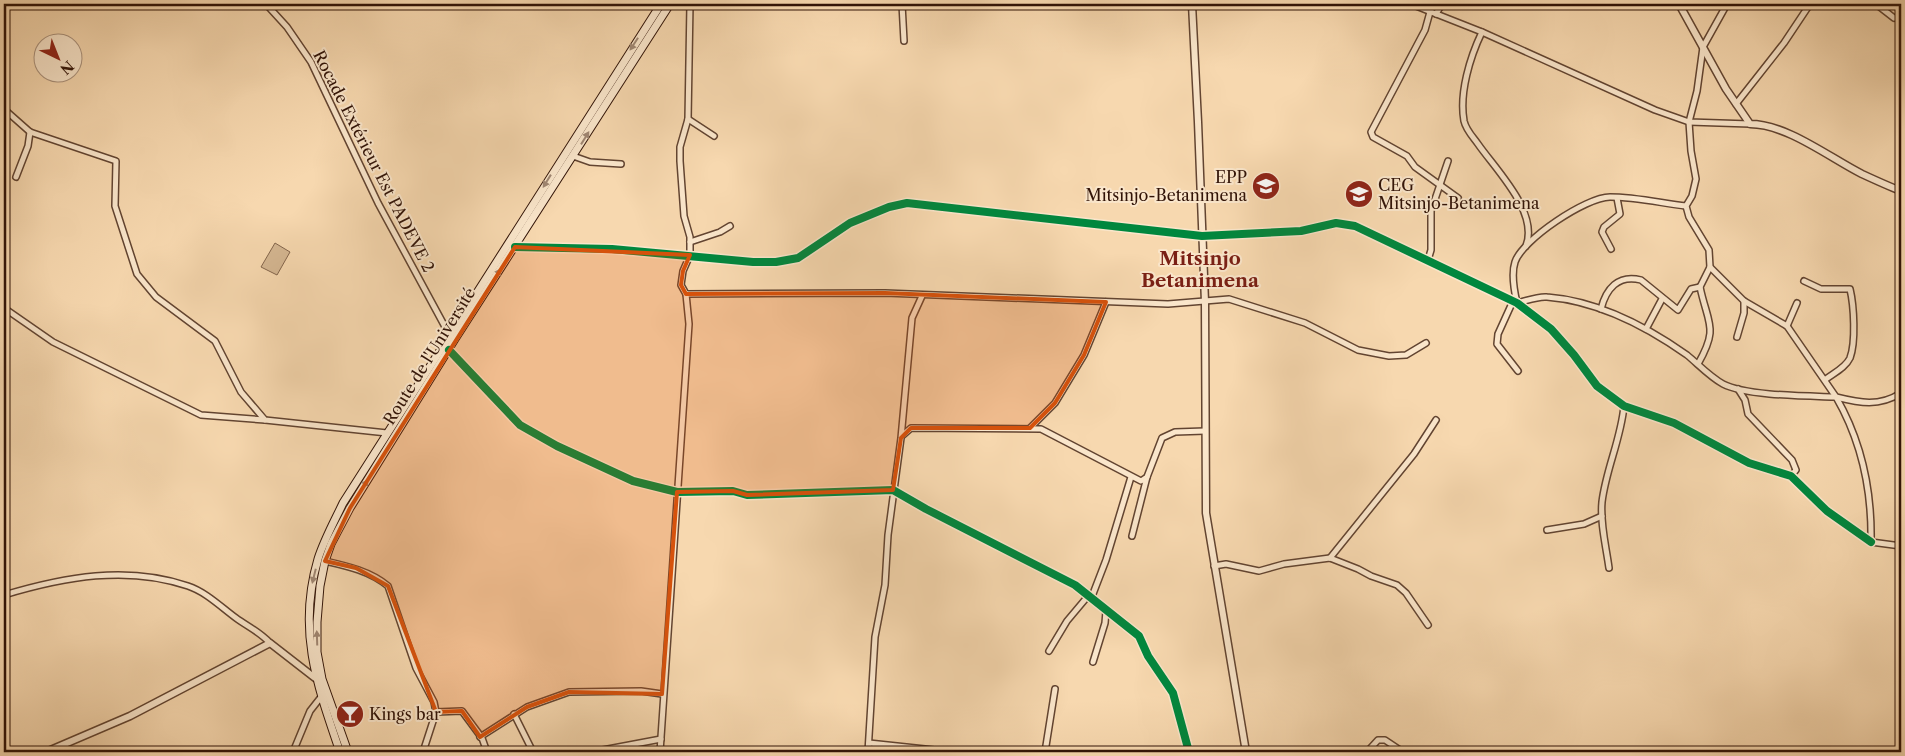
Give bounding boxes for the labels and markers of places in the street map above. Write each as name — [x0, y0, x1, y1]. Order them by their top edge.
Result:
place label: EPP Mitsinjo-Betanimena — [1085, 167, 1248, 205]
school or university icon: EPP Mitsinjo-Betanimena — [1251, 171, 1281, 201]
place label: CEG Mitsinjo-Betanimena — [1378, 175, 1540, 213]
school or university icon: CEG Mitsinjo-Betanimena — [1344, 179, 1374, 209]
bar icon: Kings bar — [335, 699, 365, 729]
place label: Kings bar — [369, 704, 441, 724]

